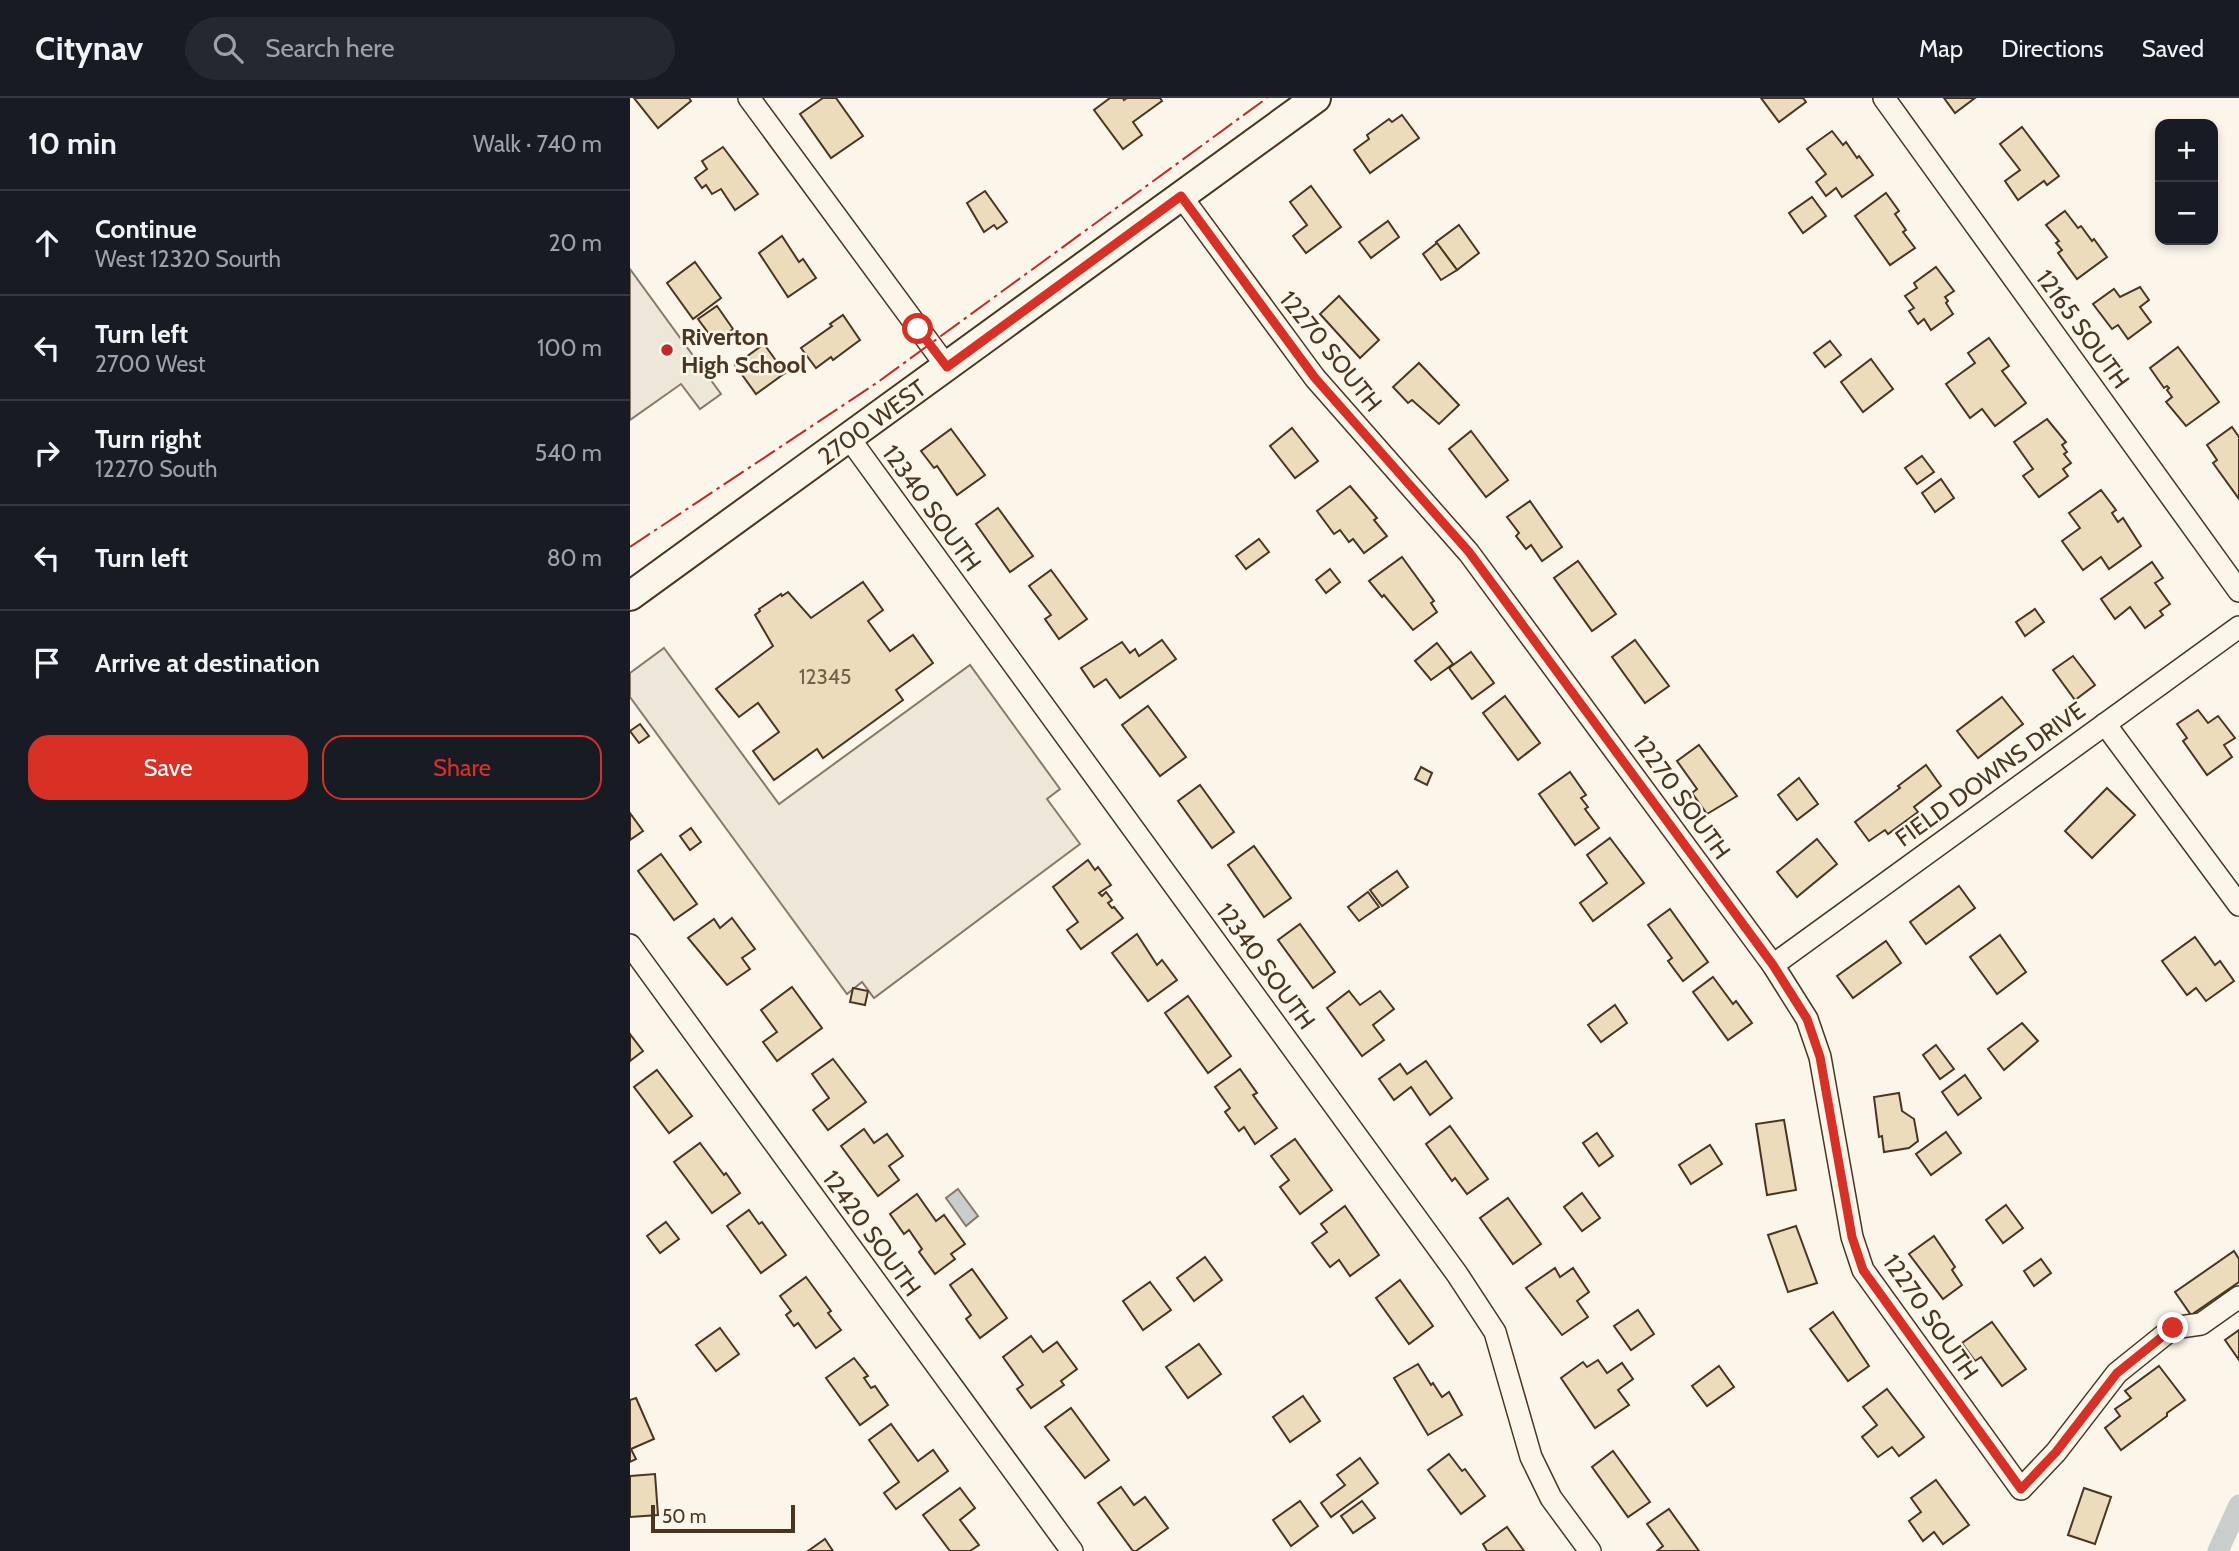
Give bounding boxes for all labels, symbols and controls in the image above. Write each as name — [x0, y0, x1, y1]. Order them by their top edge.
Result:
search box — [185, 17, 675, 80]
text: Citynav — [35, 28, 143, 68]
icon: search — [209, 29, 247, 67]
text: Search here — [265, 32, 394, 64]
text: Map — [1919, 34, 1963, 63]
text: Directions — [2001, 34, 2104, 63]
text: Saved — [2142, 34, 2204, 63]
map controls — [2155, 119, 2218, 245]
button: + — [2155, 119, 2218, 182]
text: 10 min — [28, 125, 117, 162]
text: Walk · 740 m — [473, 130, 602, 158]
button: − — [2155, 182, 2218, 245]
text: Continue — [95, 213, 197, 245]
icon: ahead — [28, 224, 66, 262]
text: 20 m — [549, 229, 602, 257]
text: West 12320 Sourth — [95, 245, 281, 273]
street label: 12165 SOUTH — [2030, 264, 2136, 394]
street label: 12270 SOUTH — [1274, 285, 1388, 417]
route start — [902, 313, 933, 344]
text: Turn left — [95, 318, 188, 350]
place label: Riverton High School — [681, 322, 806, 379]
icon: left — [28, 329, 66, 367]
text: 100 m — [537, 334, 602, 362]
marker: Riverton High School — [659, 342, 675, 358]
text: 2700 West — [95, 350, 206, 378]
street label: 2700 WEST — [812, 373, 932, 471]
text: Turn right — [95, 423, 201, 455]
icon: right — [28, 434, 66, 472]
text: 540 m — [535, 439, 602, 467]
street label: 12340 SOUTH — [876, 439, 988, 577]
text: 12270 South — [95, 455, 218, 483]
icon: left — [28, 539, 66, 577]
text: Turn left — [95, 542, 188, 574]
text: 80 m — [547, 544, 602, 572]
icon: arrive — [28, 644, 66, 682]
text: Arrive at destination — [95, 647, 320, 679]
house number: 12345 — [799, 664, 851, 689]
street label: FIELD DOWNS DRIVE — [1889, 695, 2091, 853]
street label: 12270 SOUTH — [1627, 729, 1737, 865]
button: Save — [28, 735, 308, 800]
button: Share — [322, 735, 602, 800]
street label: 12340 SOUTH — [1210, 897, 1322, 1035]
street label: 12420 SOUTH — [817, 1164, 927, 1302]
street label: 12270 SOUTH — [1877, 1249, 1985, 1385]
route end — [2157, 1312, 2188, 1343]
scale bar — [651, 1502, 794, 1534]
text: 50 m — [662, 1505, 706, 1528]

